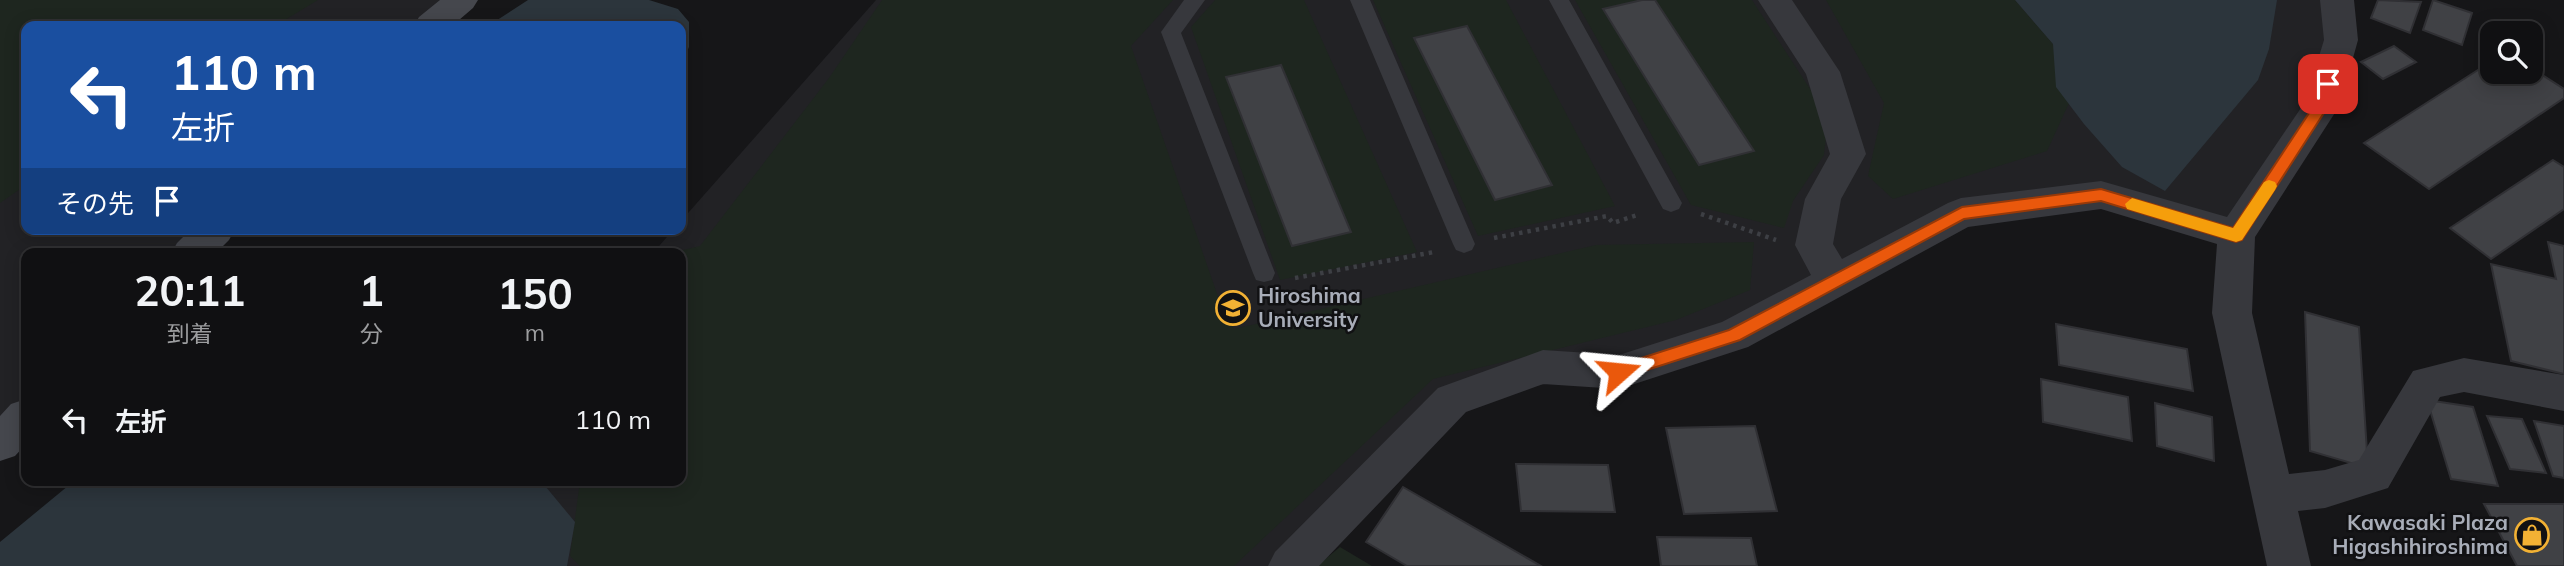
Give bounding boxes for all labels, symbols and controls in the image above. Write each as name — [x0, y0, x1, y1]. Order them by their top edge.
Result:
map controls — [2480, 21, 2543, 84]
button: search — [2480, 21, 2543, 84]
text: 110 m — [171, 41, 317, 102]
icon: left — [56, 49, 147, 140]
pin — [2298, 54, 2358, 114]
icon: arrive — [2309, 65, 2347, 103]
text: 左折 — [171, 107, 235, 147]
icon: arrive — [148, 182, 186, 220]
text: その先 — [56, 187, 134, 220]
text: 20:11 — [134, 264, 245, 317]
text: 1 — [359, 264, 384, 317]
text: 150 — [497, 267, 573, 320]
place label: Hiroshima University — [1258, 282, 1361, 332]
school or university icon: Hiroshima University — [1214, 289, 1252, 327]
text: m — [525, 318, 545, 347]
text: 到着 — [167, 319, 213, 348]
text: 分 — [360, 319, 383, 348]
position arrow — [1582, 335, 1656, 409]
icon: left — [56, 401, 94, 439]
text: 110 m — [575, 403, 651, 436]
text: 左折 — [115, 405, 167, 438]
place label: Kawasaki Plaza Higashihiroshima — [2332, 509, 2508, 559]
shop icon: Kawasaki Plaza Higashihiroshima — [2513, 516, 2551, 554]

